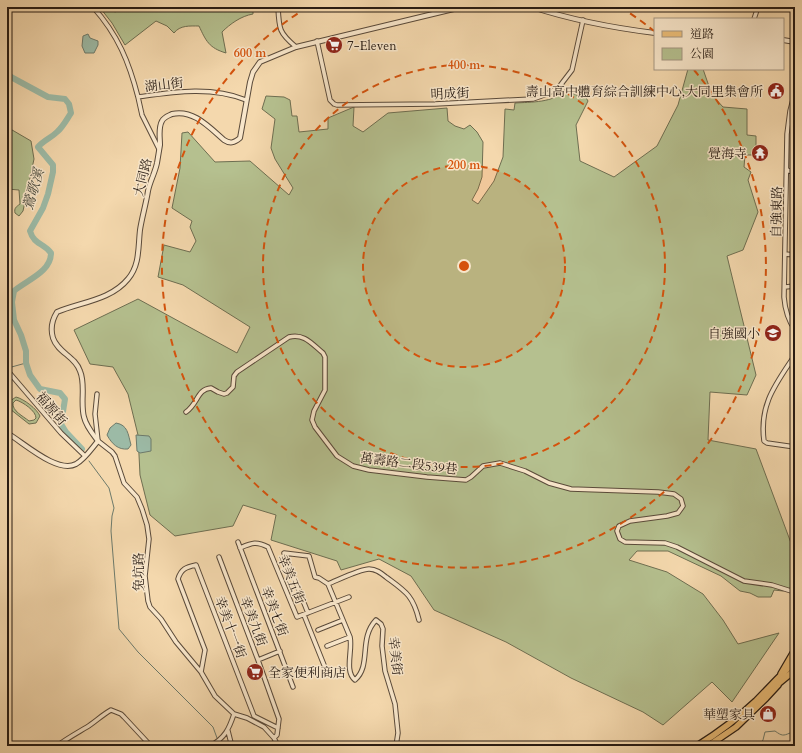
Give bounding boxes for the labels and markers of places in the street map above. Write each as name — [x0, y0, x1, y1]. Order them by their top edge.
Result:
supermarket icon: 7-Eleven — [324, 35, 344, 55]
place label: 7-Eleven — [347, 37, 397, 55]
public building icon: 壽山高中體育綜合訓練中心,大同里集會所 — [766, 81, 786, 101]
place label: 壽山高中體育綜合訓練中心,大同里集會所 — [526, 83, 763, 101]
temple icon: 覺海寺 — [750, 143, 770, 163]
place label: 覺海寺 — [708, 145, 747, 163]
centre of rings — [457, 259, 471, 273]
school or university icon: 自強國小 — [763, 323, 783, 343]
place label: 自強國小 — [708, 325, 760, 343]
supermarket icon: 全家便利商店 — [245, 662, 265, 682]
place label: 全家便利商店 — [268, 664, 346, 682]
shop icon: 華塑家具 — [758, 704, 778, 724]
place label: 華塑家具 — [703, 706, 755, 724]

